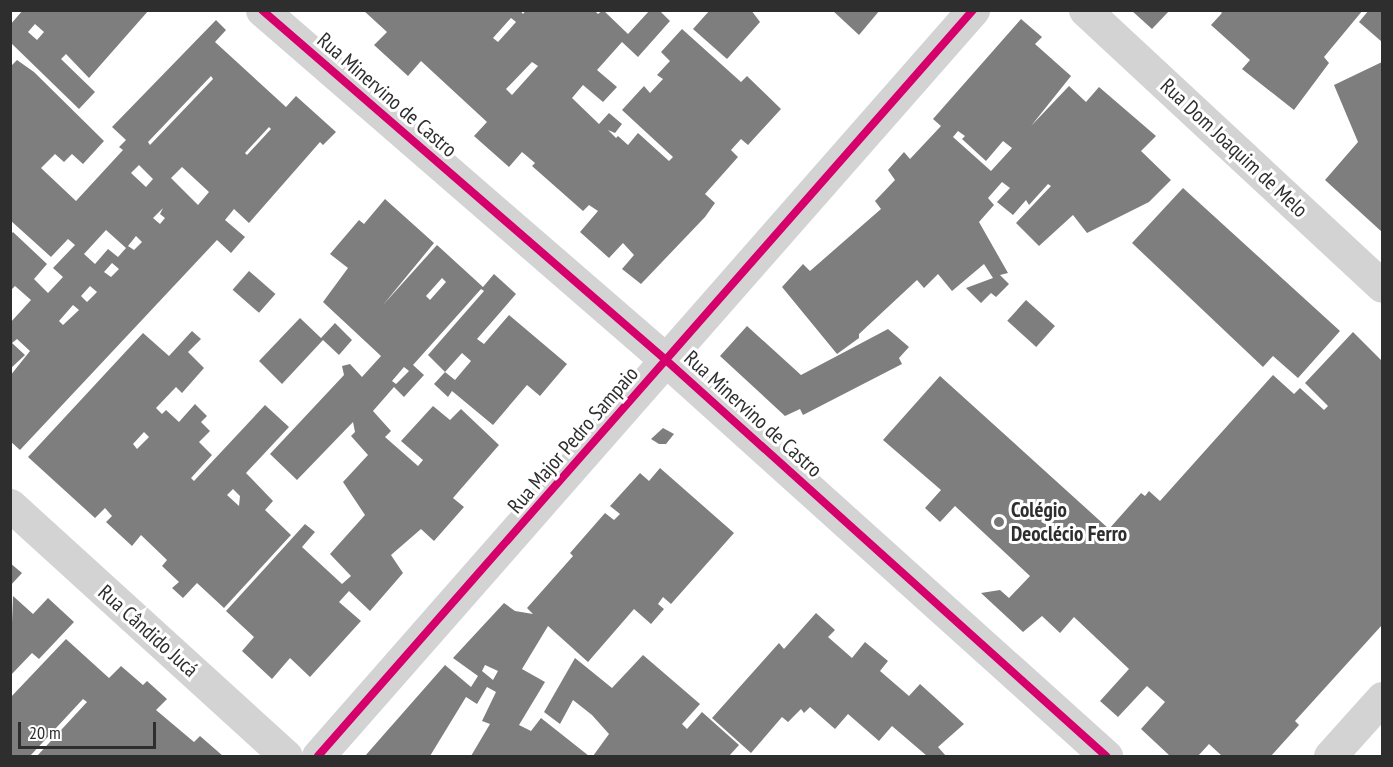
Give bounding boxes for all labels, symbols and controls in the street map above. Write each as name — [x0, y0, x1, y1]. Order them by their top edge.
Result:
street label: Rua Minervino de Castro — [312, 28, 462, 162]
street label: Rua Dom Joaquim de Melo — [1155, 73, 1313, 223]
street label: Rua Minervino de Castro — [679, 346, 827, 482]
street label: Rua Major Pedro Sampaio — [503, 362, 643, 518]
place label: Colégio Deoclécio Ferro — [1011, 497, 1127, 547]
marker: Colégio Deoclécio Ferro — [992, 515, 1006, 529]
street label: Rua Cândido Jucá — [93, 580, 203, 682]
scale bar — [21, 710, 159, 748]
text: 20 m — [29, 721, 61, 744]

